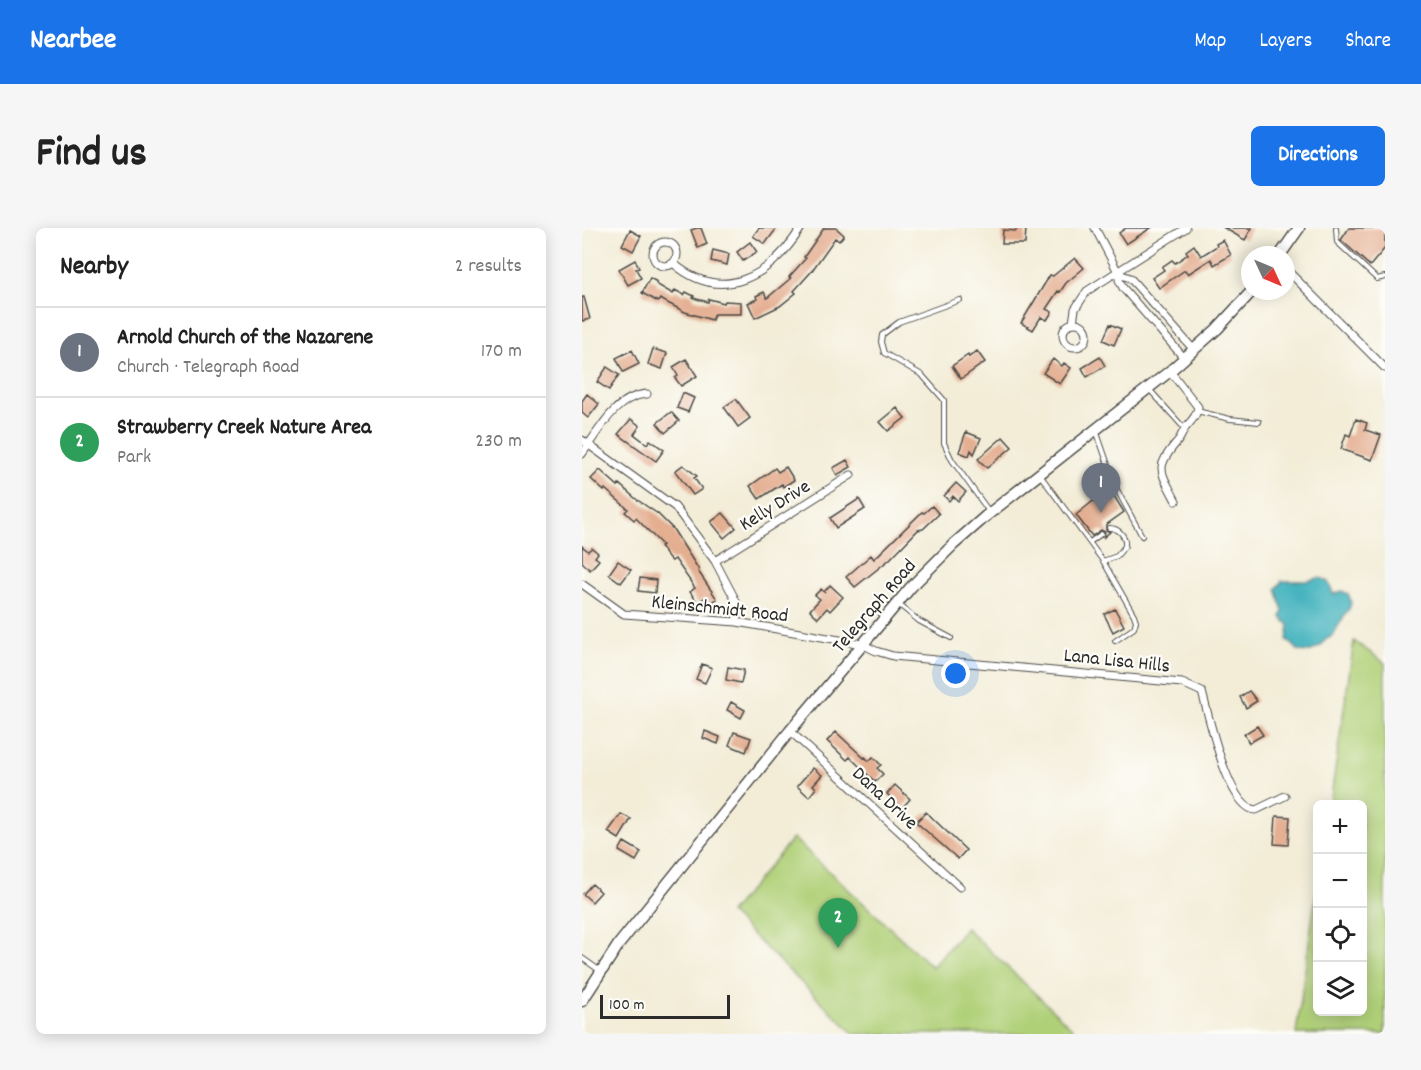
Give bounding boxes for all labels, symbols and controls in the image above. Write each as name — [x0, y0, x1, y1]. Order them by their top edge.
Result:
text: Nearbee — [30, 22, 116, 62]
text: Map — [1195, 27, 1226, 57]
text: Layers — [1259, 27, 1312, 57]
text: Share — [1345, 27, 1391, 57]
text: Find us — [36, 126, 147, 186]
button: Directions — [1251, 126, 1385, 186]
north arrow — [1241, 246, 1295, 300]
text: Nearby — [60, 249, 128, 286]
text: 2 results — [455, 253, 522, 281]
text: Arnold Church of the Nazarene — [117, 323, 373, 354]
text: 1 — [77, 338, 82, 366]
text: 170 m — [481, 338, 522, 366]
text: Church · Telegraph Road — [117, 354, 299, 382]
text: Strawberry Creek Nature Area — [117, 413, 371, 444]
text: 2 — [75, 428, 84, 456]
text: 230 m — [475, 428, 522, 456]
text: Park — [117, 444, 151, 472]
pin: 1 — [1082, 464, 1120, 513]
street label: Kelly Drive — [735, 474, 817, 539]
street label: Telegraph Road — [827, 554, 924, 660]
street label: Kleinschmidt Road — [650, 589, 790, 631]
street label: Lana Lisa Hills — [1062, 642, 1171, 681]
your location — [941, 659, 970, 688]
street label: Dana Drive — [845, 761, 923, 837]
map controls — [1313, 800, 1367, 1016]
button: + — [1313, 800, 1367, 854]
button: − — [1313, 854, 1367, 908]
pin: 2 — [818, 898, 858, 948]
button: locate — [1313, 908, 1367, 962]
button: layers — [1313, 962, 1367, 1016]
scale bar — [600, 992, 730, 1020]
text: 100 m — [609, 994, 645, 1017]

